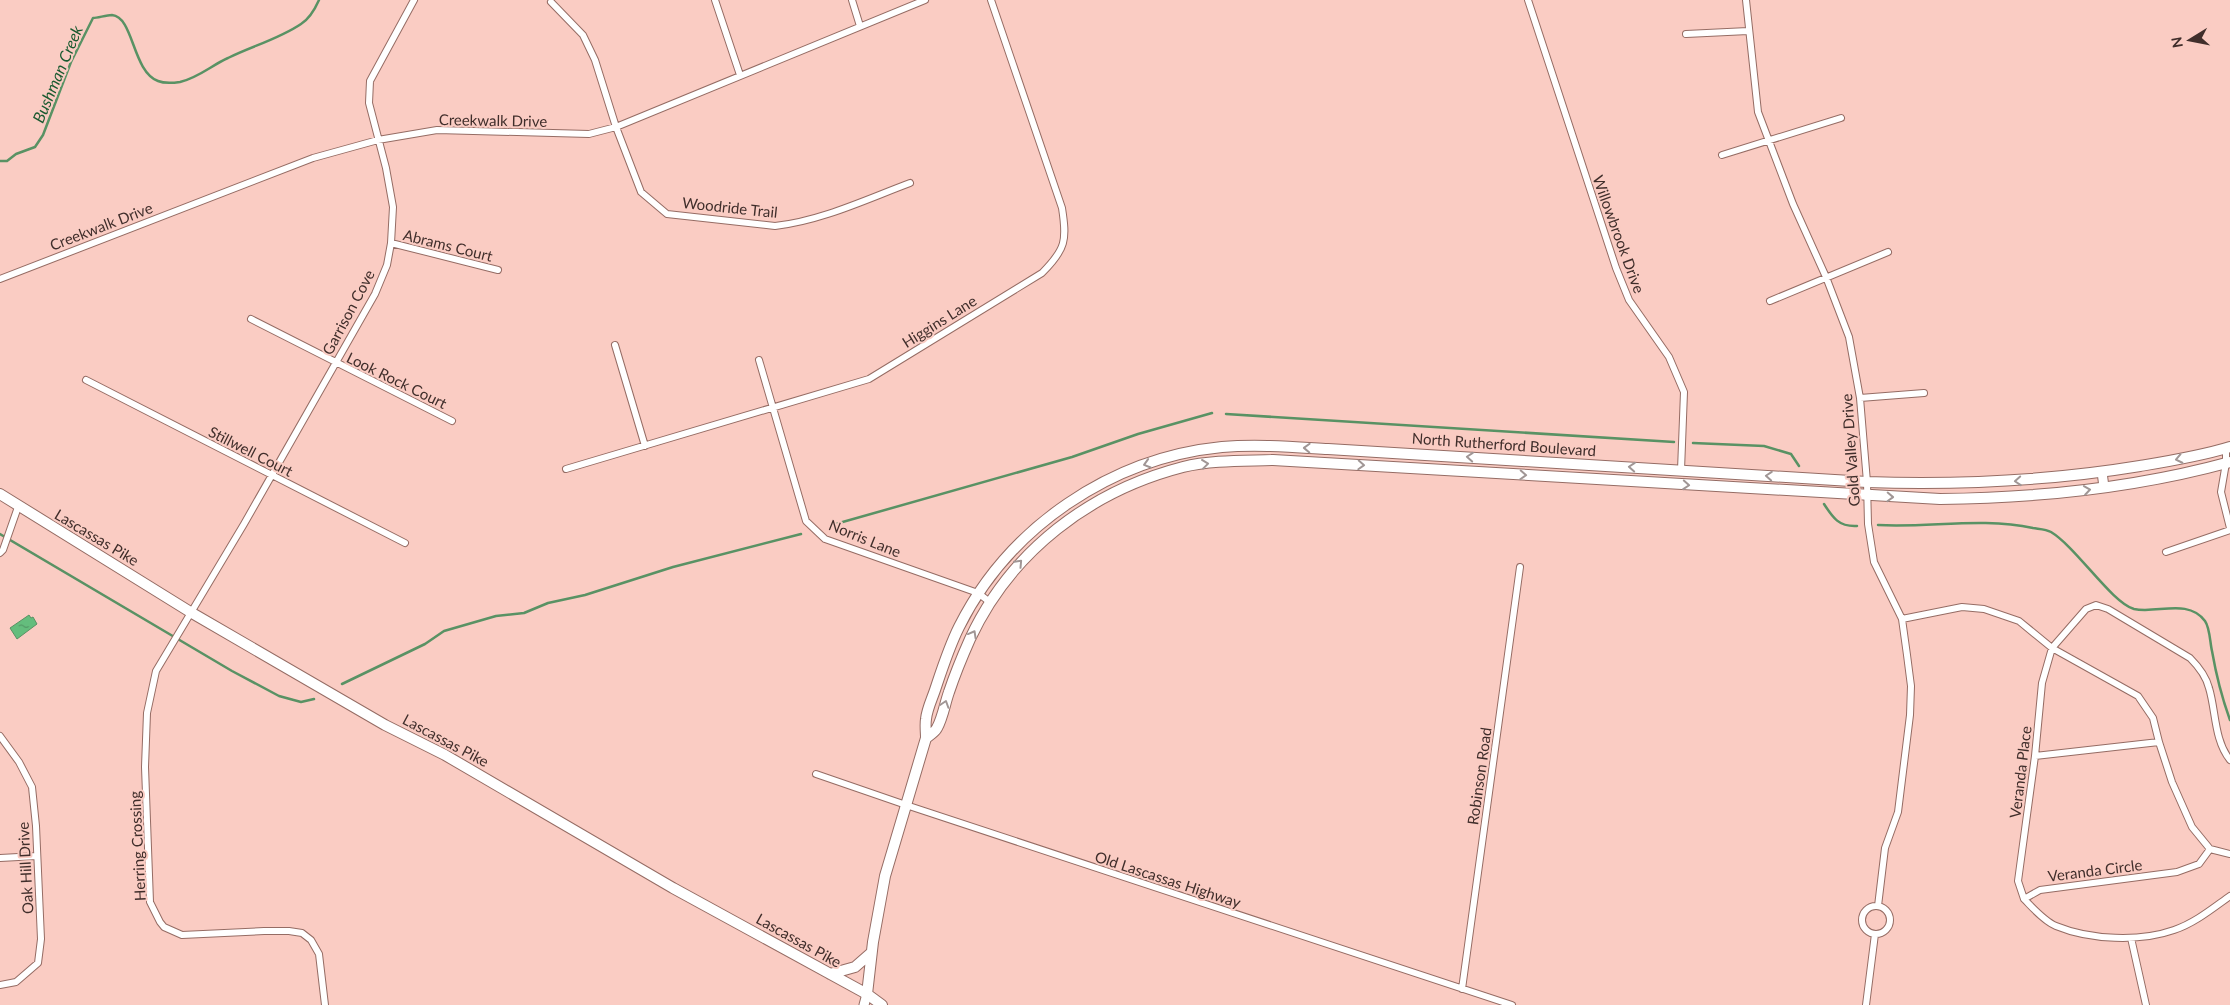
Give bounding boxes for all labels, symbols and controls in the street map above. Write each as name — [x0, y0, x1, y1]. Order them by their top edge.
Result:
north arrow — [2165, 15, 2215, 65]
water label: Bushman Creek — [28, 22, 86, 125]
text: N — [2167, 36, 2186, 49]
street label: Creekwalk Drive — [439, 110, 547, 130]
street label: Willowbrook Drive — [1589, 173, 1649, 295]
street label: Woodride Trail — [681, 193, 779, 221]
street label: Creekwalk Drive — [47, 198, 155, 254]
street label: Abrams Court — [401, 225, 495, 265]
street label: Garrison Cove — [318, 266, 378, 358]
street label: Higgins Lane — [899, 291, 980, 351]
street label: Look Rock Court — [344, 348, 451, 412]
street label: Gold Valley Drive — [1837, 393, 1863, 507]
street label: Stillwell Court — [206, 422, 297, 480]
street label: North Rutherford Boulevard — [1411, 429, 1597, 459]
one-way arrow — [1303, 443, 1311, 453]
one-way arrow — [1465, 452, 1473, 463]
one-way arrow — [2174, 453, 2183, 464]
one-way arrow — [1143, 458, 1152, 468]
one-way arrow — [1202, 459, 1210, 470]
one-way arrow — [1357, 460, 1365, 471]
one-way arrow — [1628, 462, 1636, 473]
one-way arrow — [1520, 469, 1528, 480]
one-way arrow — [1765, 471, 1773, 482]
one-way arrow — [2014, 476, 2022, 487]
one-way arrow — [1682, 479, 1690, 490]
one-way arrow — [2083, 485, 2091, 496]
one-way arrow — [1886, 491, 1894, 502]
street label: Lascassas Pike — [52, 505, 142, 569]
street label: Norris Lane — [826, 515, 904, 561]
one-way arrow — [1014, 560, 1023, 569]
one-way arrow — [967, 630, 977, 639]
one-way arrow — [939, 700, 949, 709]
street label: Lascassas Pike — [400, 710, 492, 770]
street label: Veranda Place — [2005, 725, 2035, 819]
street label: Robinson Road — [1463, 726, 1495, 826]
street label: Herring Crossing — [125, 790, 149, 901]
street label: Oak Hill Drive — [14, 821, 36, 915]
street label: Old Lascassas Highway — [1093, 847, 1244, 911]
street label: Veranda Circle — [2047, 855, 2143, 885]
street label: Lascassas Pike — [753, 909, 845, 971]

